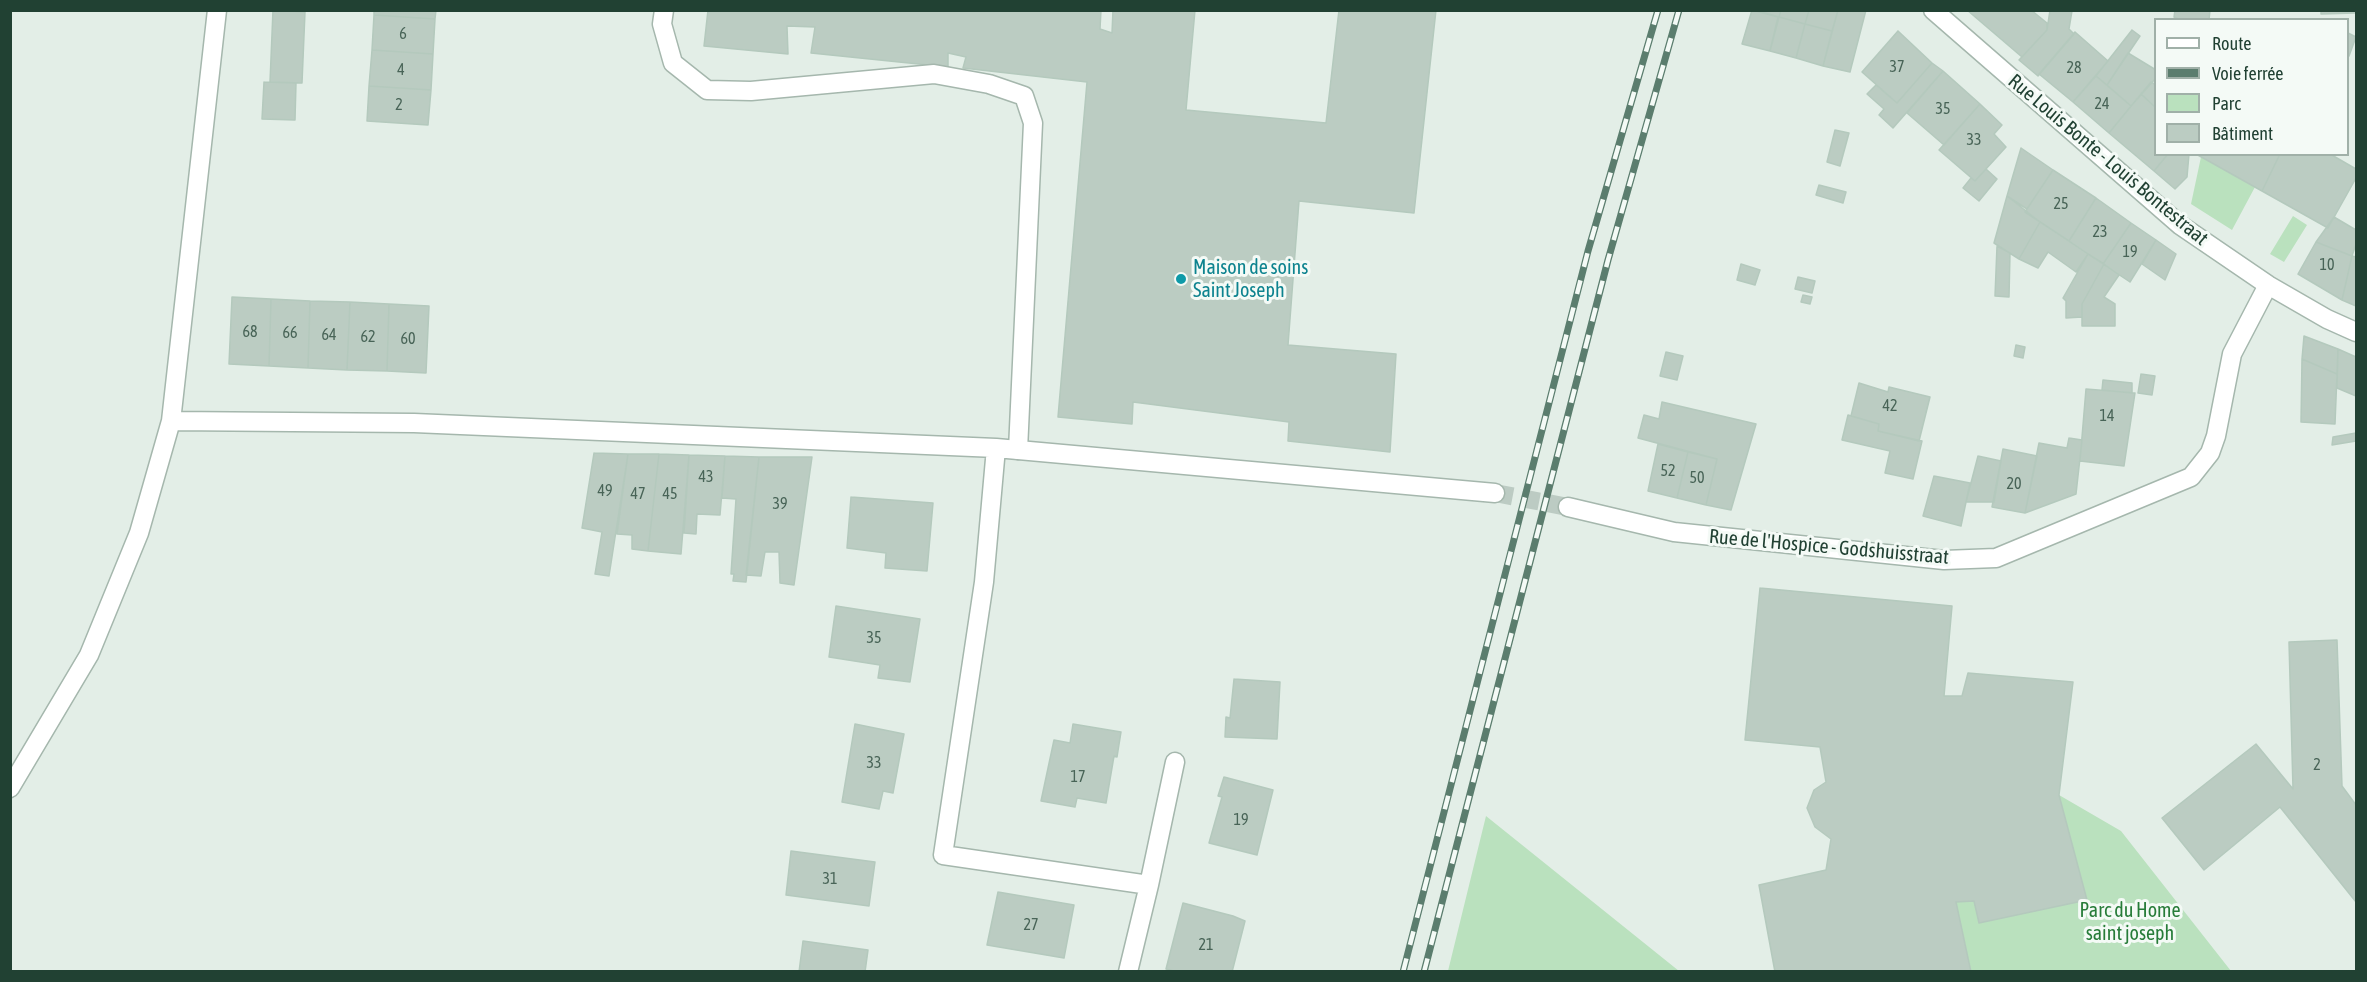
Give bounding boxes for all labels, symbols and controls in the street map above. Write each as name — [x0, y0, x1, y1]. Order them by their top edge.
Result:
legend — [2154, 18, 2349, 156]
house number: 6 — [399, 24, 407, 44]
text: Route — [2212, 33, 2251, 54]
house number: 37 — [1889, 57, 1905, 77]
house number: 28 — [2066, 58, 2082, 78]
house number: 4 — [397, 60, 405, 80]
text: Voie ferrée — [2212, 63, 2284, 84]
street label: Rue Louis Bonte - Louis Bontestraat — [2003, 69, 2213, 251]
text: Parc — [2212, 93, 2241, 114]
house number: 24 — [2094, 94, 2110, 114]
house number: 2 — [395, 95, 403, 115]
house number: 35 — [1935, 99, 1951, 119]
text: Bâtiment — [2212, 123, 2273, 144]
house number: 33 — [1966, 130, 1982, 150]
house number: 25 — [2053, 194, 2069, 214]
house number: 23 — [2092, 222, 2108, 242]
house number: 19 — [2122, 242, 2138, 262]
house number: 10 — [2319, 255, 2335, 275]
place label: Maison de soins Saint Joseph — [1193, 256, 1308, 303]
marker: Maison de soins Saint Joseph — [1174, 272, 1188, 286]
house number: 68 — [242, 322, 258, 342]
house number: 66 — [282, 323, 298, 343]
house number: 64 — [321, 325, 337, 345]
house number: 62 — [360, 327, 376, 347]
house number: 60 — [400, 329, 416, 349]
house number: 42 — [1882, 396, 1898, 416]
house number: 14 — [2099, 406, 2115, 426]
house number: 52 — [1660, 461, 1676, 481]
house number: 43 — [698, 467, 714, 487]
house number: 50 — [1689, 468, 1705, 488]
house number: 20 — [2006, 474, 2022, 494]
house number: 49 — [597, 481, 613, 501]
house number: 47 — [630, 484, 646, 504]
house number: 45 — [662, 484, 678, 504]
house number: 39 — [772, 494, 788, 514]
street label: Rue de l'Hospice - Godshuisstraat — [1708, 525, 1950, 569]
house number: 35 — [866, 628, 882, 648]
house number: 33 — [866, 753, 882, 773]
house number: 2 — [2313, 755, 2321, 775]
house number: 17 — [1070, 767, 1086, 787]
house number: 19 — [1233, 810, 1249, 830]
house number: 31 — [822, 869, 838, 889]
park label: Parc du Home saint joseph — [2079, 899, 2181, 946]
house number: 27 — [1023, 915, 1039, 935]
house number: 21 — [1198, 935, 1214, 955]

